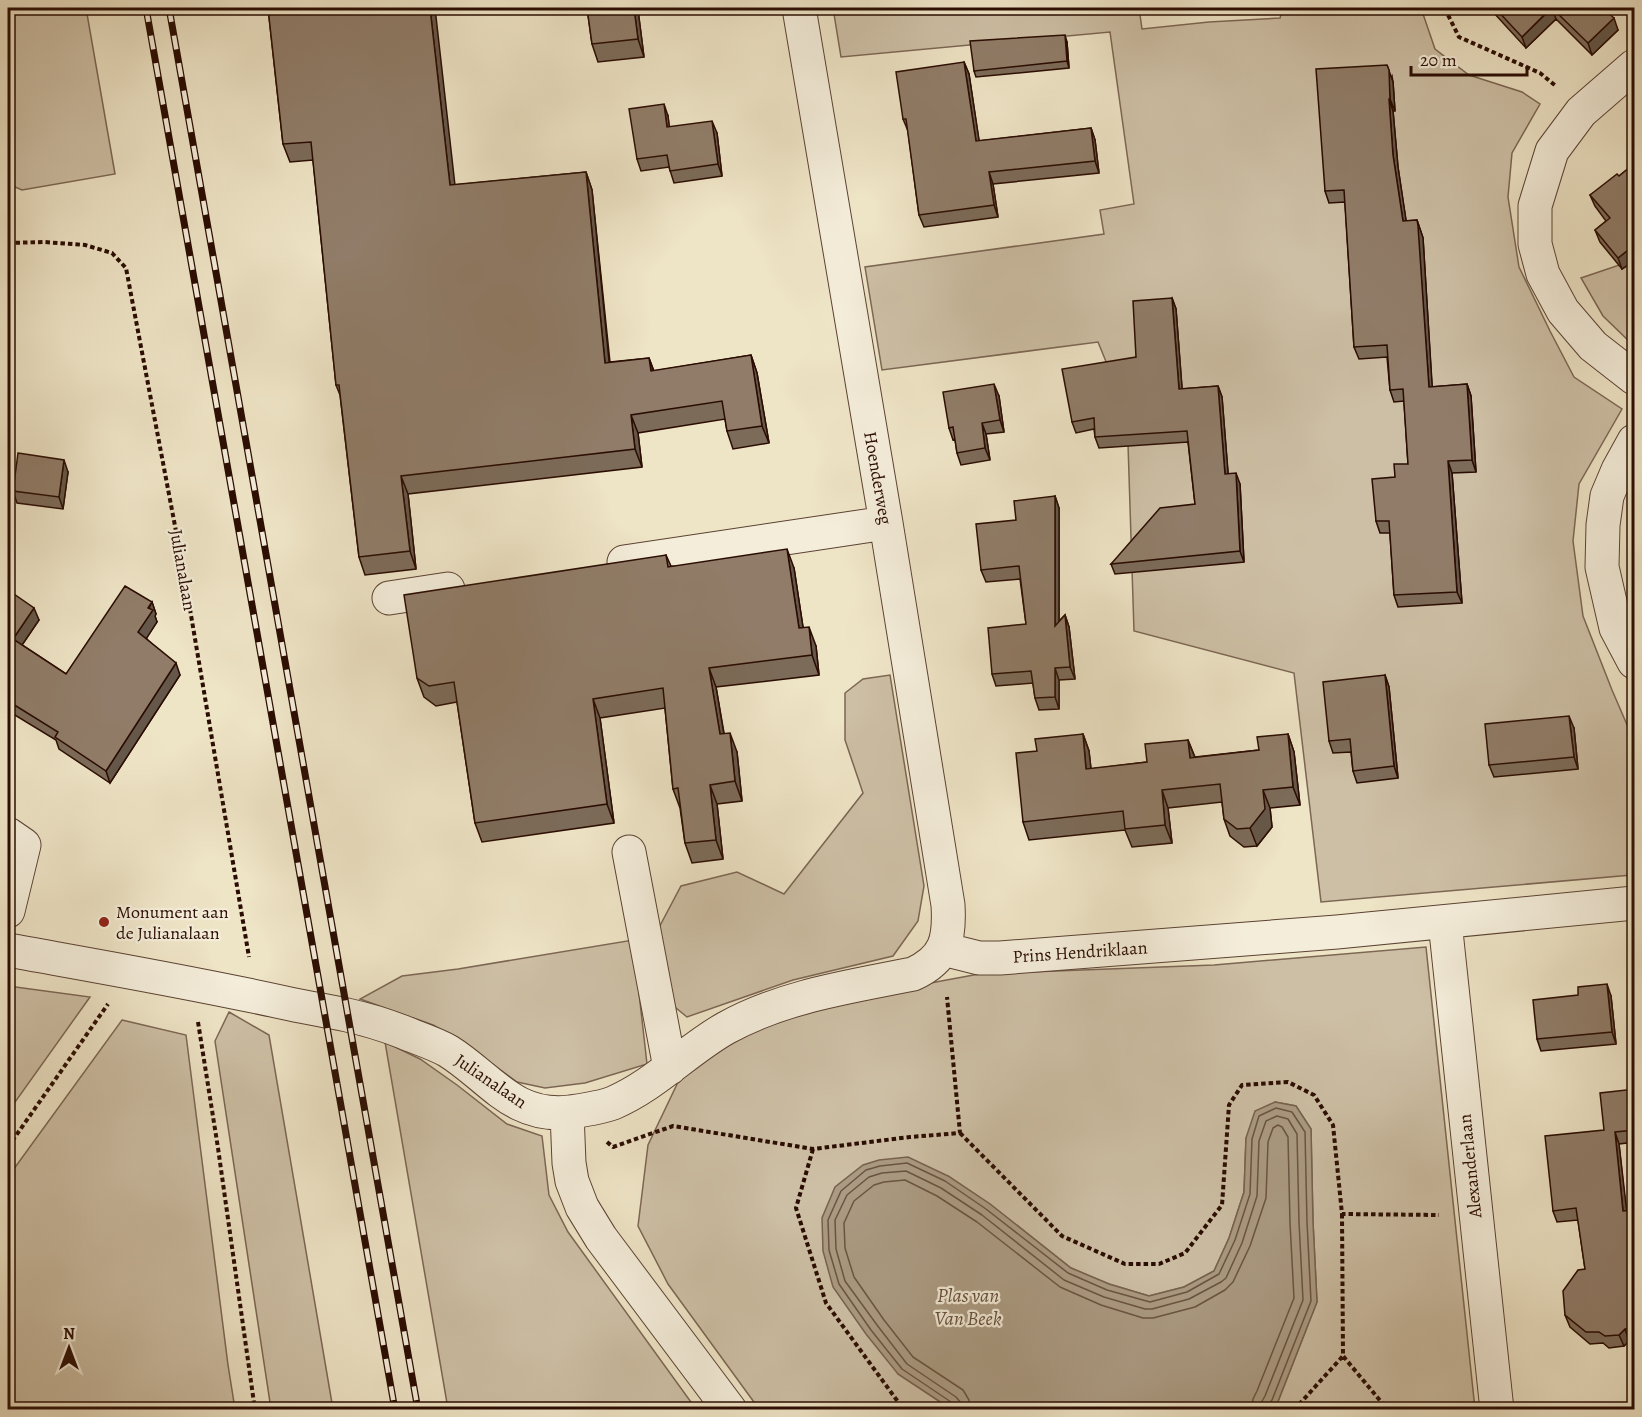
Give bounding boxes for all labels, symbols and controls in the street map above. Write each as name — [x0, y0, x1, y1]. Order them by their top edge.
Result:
scale bar — [1411, 39, 1526, 77]
text: 20 m — [1420, 48, 1457, 72]
street label: Hoenderweg — [858, 429, 898, 527]
street label: Julianalaan — [164, 527, 202, 613]
place label: Monument aan de Julianalaan — [116, 900, 229, 945]
marker: Monument aan de Julianalaan — [97, 915, 111, 929]
street label: Prins Hendriklaan — [1012, 935, 1148, 969]
street label: Julianalaan — [450, 1048, 532, 1114]
street label: Alexanderlaan — [1453, 1113, 1487, 1220]
water label: Plas van Van Beek — [934, 1282, 1002, 1332]
north arrow — [39, 1318, 99, 1378]
text: N — [63, 1323, 75, 1345]

